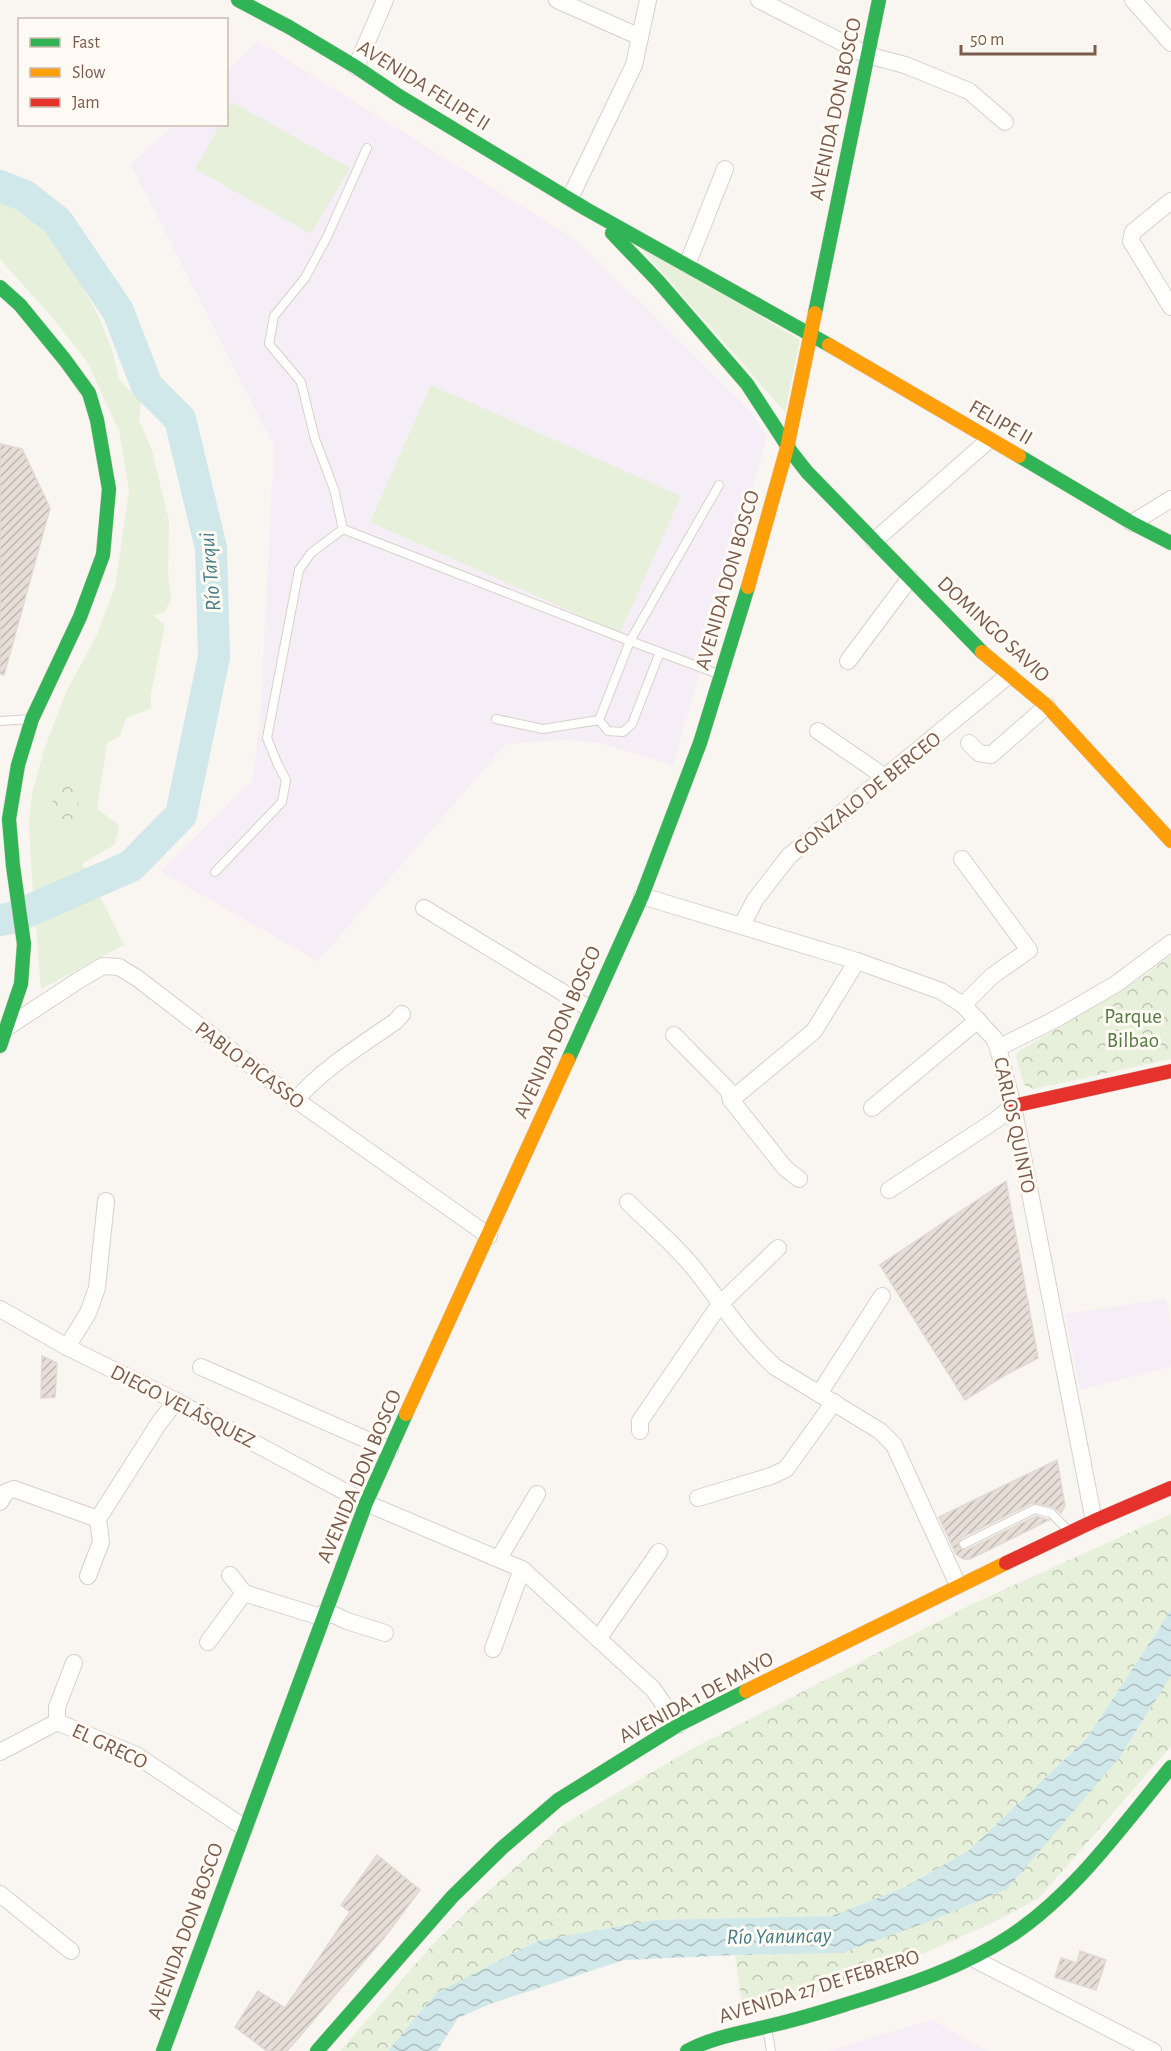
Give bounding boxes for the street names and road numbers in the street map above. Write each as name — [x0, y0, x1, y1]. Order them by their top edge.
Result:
street label: AVENIDA DON BOSCO — [806, 16, 865, 202]
street label: AVENIDA FELIPE II — [354, 36, 494, 135]
street label: FELIPE II — [965, 396, 1036, 449]
street label: AVENIDA DON BOSCO — [692, 488, 763, 672]
street label: DOMINGO SAVIO — [934, 572, 1054, 686]
street label: GONZALO DE BERCEO — [790, 728, 945, 859]
street label: AVENIDA DON BOSCO — [510, 943, 605, 1121]
street label: PABLO PICASSO — [191, 1018, 308, 1113]
street label: CARLOS QUINTO — [990, 1055, 1039, 1195]
street label: DIEGO VELÁSQUEZ — [107, 1359, 259, 1452]
street label: AVENIDA DON BOSCO — [313, 1387, 405, 1566]
street label: AVENIDA 1 DE MAYO — [615, 1648, 777, 1747]
street label: EL GRECO — [69, 1720, 151, 1773]
street label: AVENIDA DON BOSCO — [144, 1840, 227, 2022]
street label: AVENIDA 27 DE FEBRERO — [716, 1946, 922, 2027]

